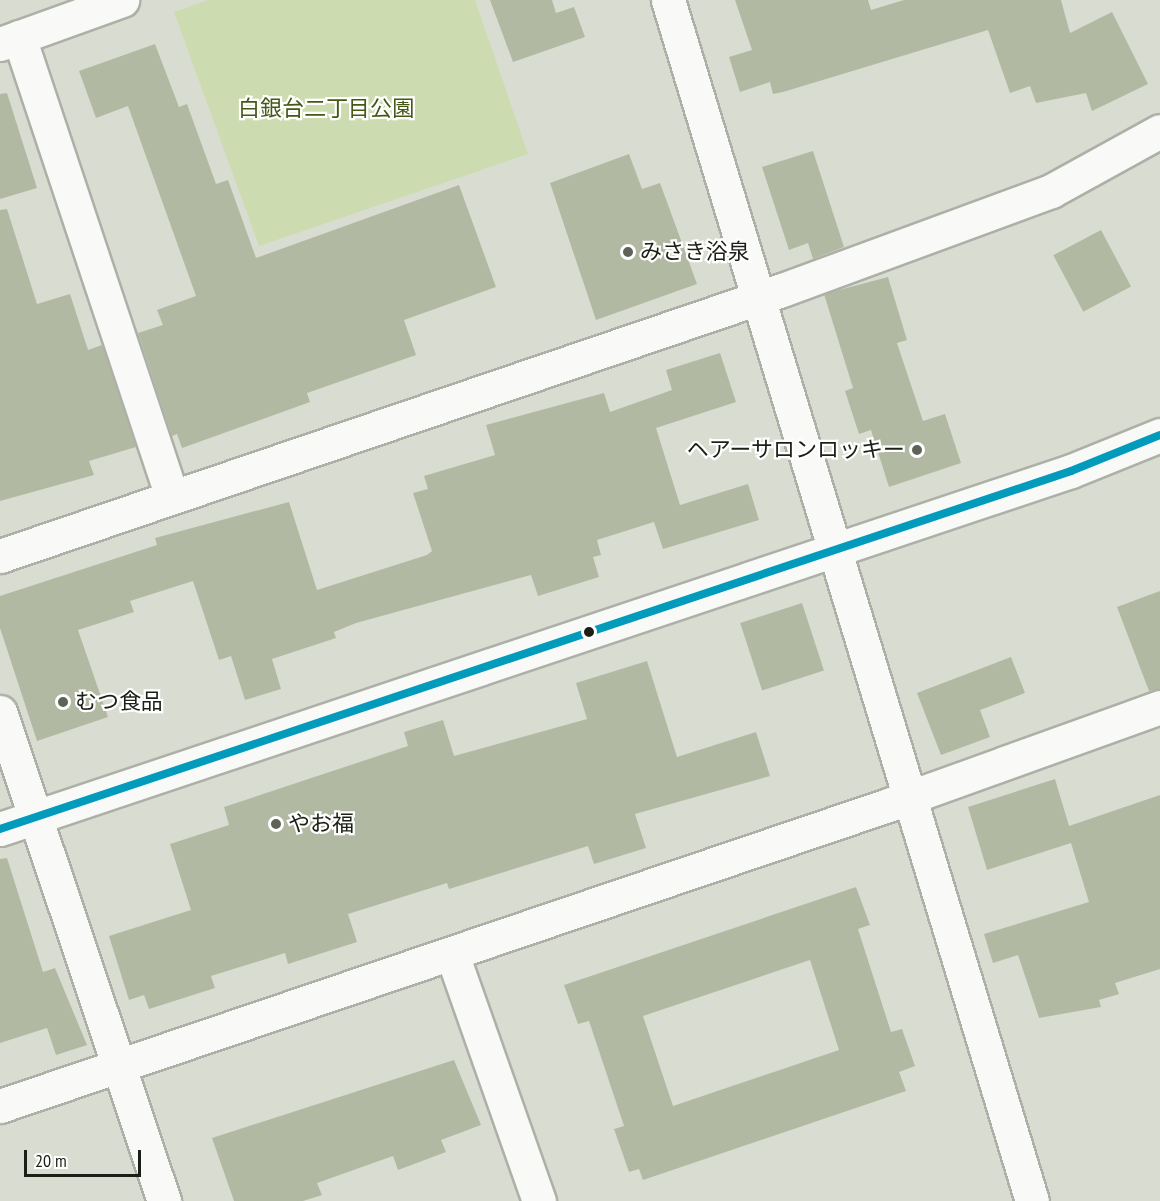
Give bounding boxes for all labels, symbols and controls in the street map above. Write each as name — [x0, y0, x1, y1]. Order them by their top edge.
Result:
park label: 白銀台二丁目公園 — [238, 96, 414, 122]
place label: みさき浴泉 — [640, 239, 750, 265]
marker: みさき浴泉 — [621, 245, 635, 259]
place label: ヘアーサロンロッキー — [686, 437, 905, 463]
marker: ヘアーサロンロッキー — [910, 443, 924, 457]
unlabelled marker — [583, 626, 595, 638]
place label: むつ食品 — [75, 689, 163, 715]
marker: むつ食品 — [56, 695, 70, 709]
place label: やお福 — [288, 811, 354, 837]
marker: やお福 — [269, 817, 283, 831]
scale bar — [27, 1138, 144, 1176]
text: 20 m — [35, 1149, 67, 1172]

